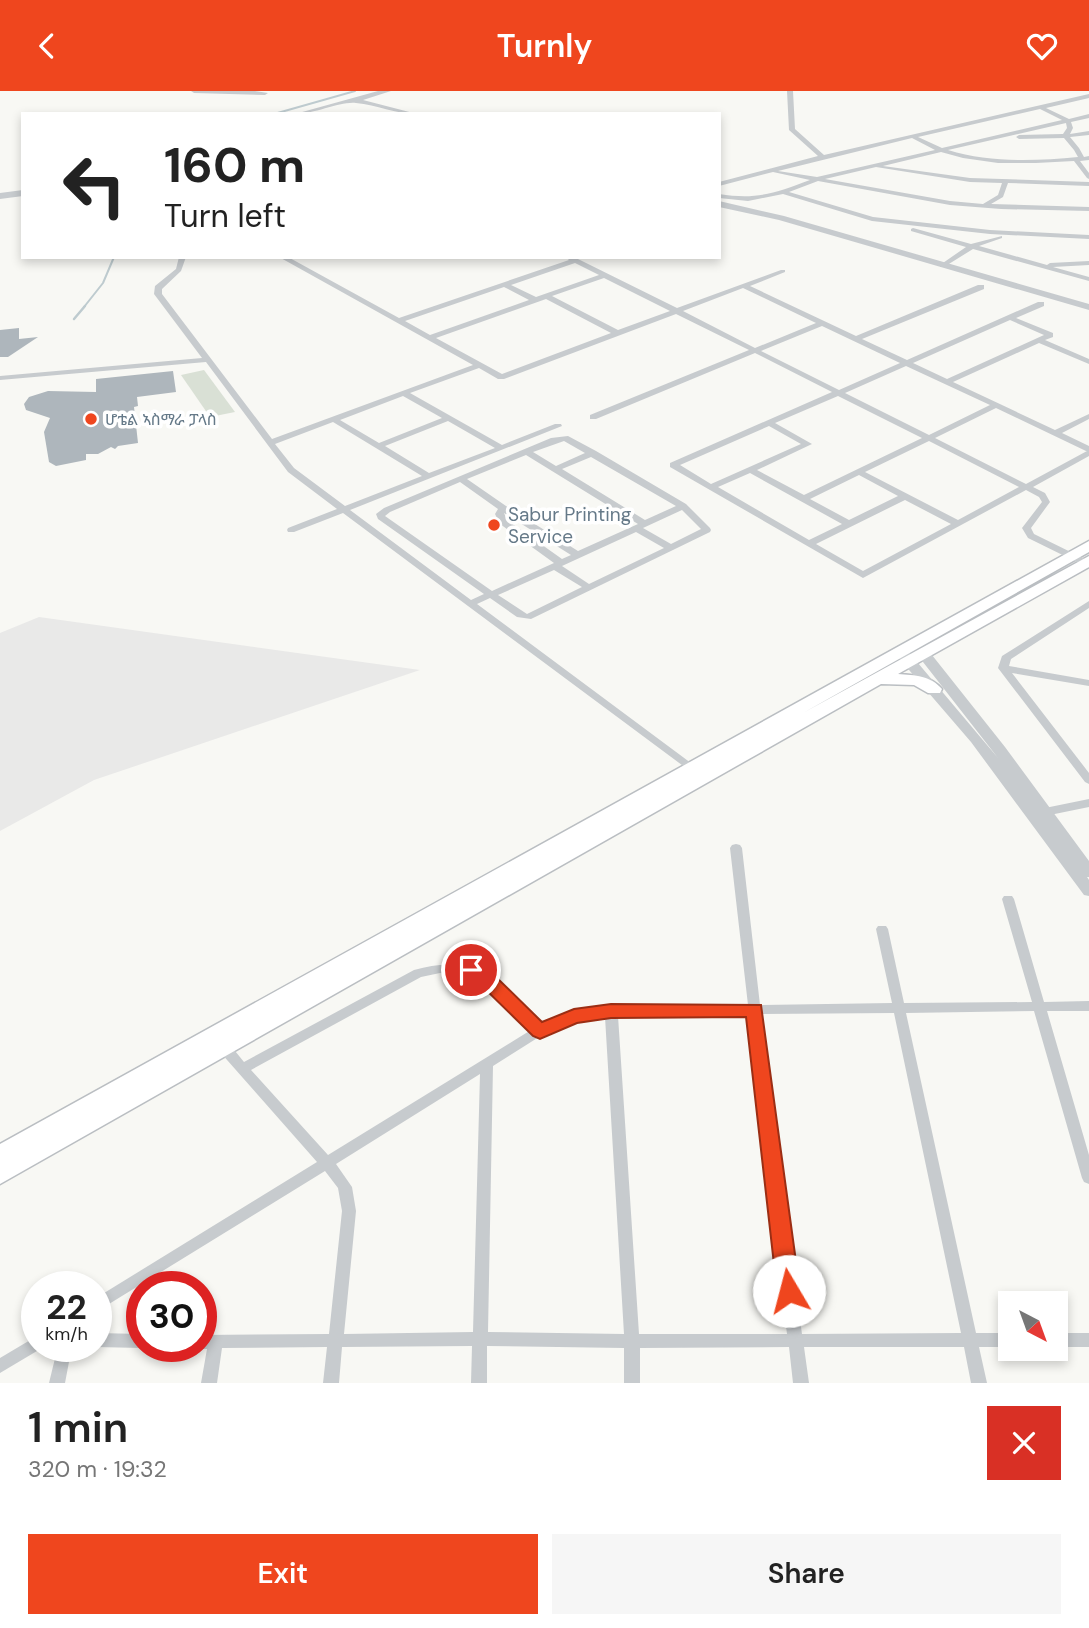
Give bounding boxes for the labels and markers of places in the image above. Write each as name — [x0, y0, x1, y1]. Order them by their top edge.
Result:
place label: ሆቴል ኣስማራ ፓላስ — [105, 409, 217, 430]
marker: ሆቴል ኣስማራ ፓላስ — [83, 411, 99, 427]
place label: Sabur Printing Service — [508, 502, 632, 549]
marker: Sabur Printing Service — [486, 517, 502, 533]
pin — [441, 940, 501, 1000]

